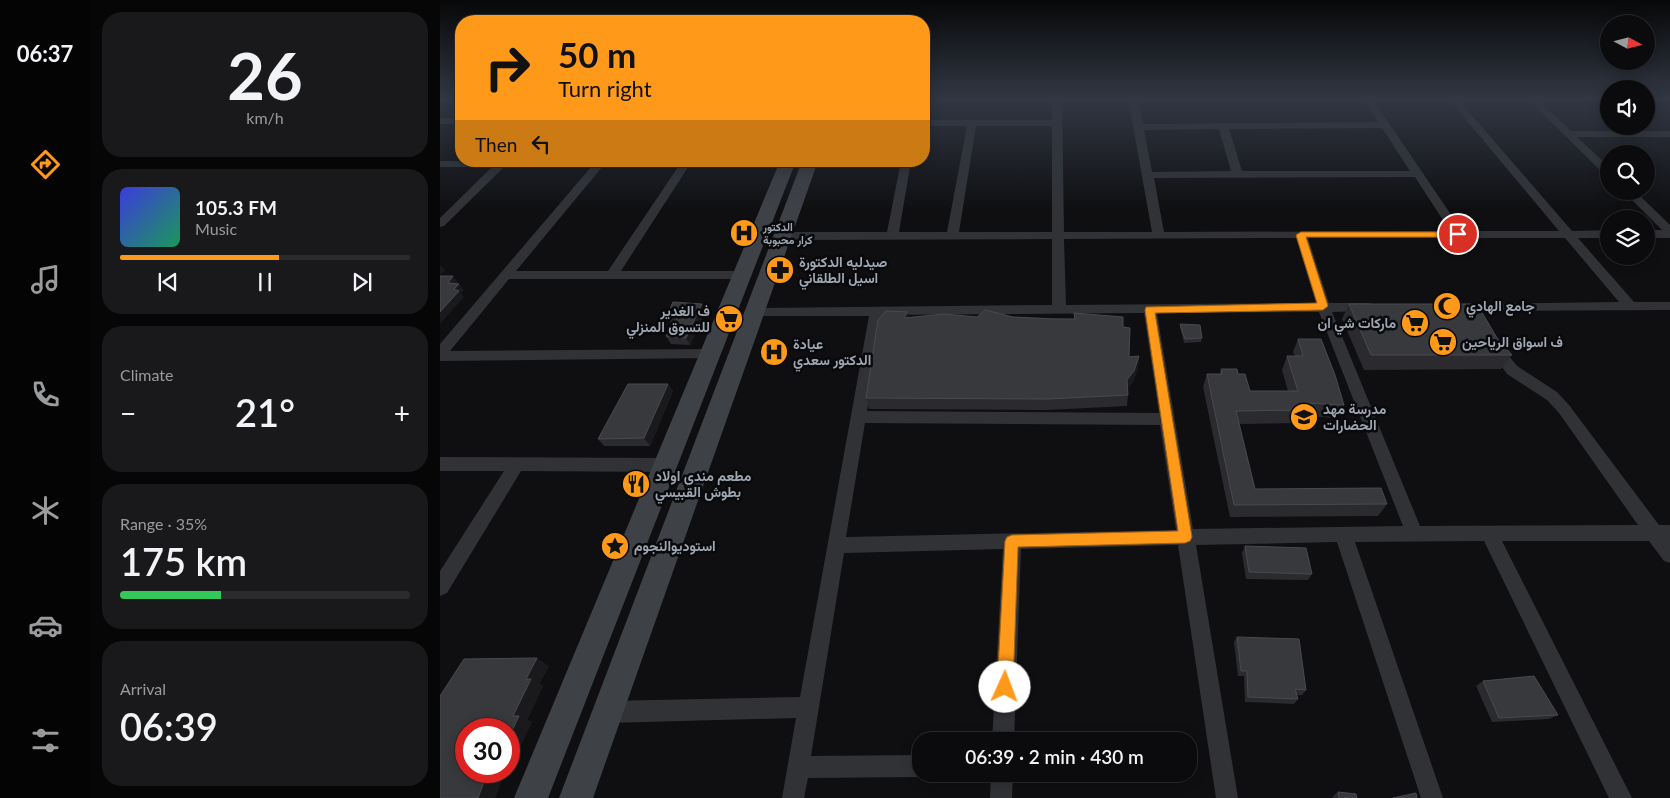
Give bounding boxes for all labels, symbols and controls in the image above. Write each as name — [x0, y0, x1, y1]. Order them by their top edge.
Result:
north arrow — [1600, 15, 1655, 70]
map controls — [1600, 15, 1655, 265]
text: 50 m — [558, 33, 636, 75]
icon: right — [475, 35, 540, 100]
text: 26 — [227, 36, 303, 114]
text: 06:37 — [17, 40, 73, 67]
text: Turn right — [558, 75, 652, 102]
button: sound — [1600, 80, 1655, 135]
text: km/h — [246, 108, 284, 127]
icon: left — [527, 130, 555, 158]
text: Then — [475, 133, 517, 156]
button: search — [1600, 145, 1655, 200]
icon: directions — [28, 147, 63, 182]
text: 105.3 FM — [195, 196, 277, 219]
button: layers — [1600, 210, 1655, 265]
pin — [1437, 213, 1479, 255]
hospital icon: الدكتور كرار محبوبة — [729, 218, 759, 248]
text: Music — [195, 219, 237, 238]
place label: الدكتور كرار محبوبة — [762, 220, 813, 247]
icon: arrive — [1444, 220, 1472, 248]
place label: صيدليه الدكتورة اسيل الطلقاني — [799, 253, 888, 290]
pharmacy icon: صيدليه الدكتورة اسيل الطلقاني — [765, 255, 795, 285]
icon: music — [28, 262, 63, 297]
icon: previous — [154, 268, 182, 296]
icon: pause — [251, 268, 279, 296]
icon: next — [348, 268, 376, 296]
mosque icon: جامع الهادي — [1432, 291, 1462, 321]
place label: جامع الهادي — [1466, 297, 1535, 318]
place label: ف الغدير للتسوق المنزلي — [626, 302, 710, 339]
supermarket icon: ف الغدير للتسوق المنزلي — [714, 304, 744, 334]
supermarket icon: ماركات شي ان — [1400, 308, 1430, 338]
place label: ماركات شي ان — [1317, 314, 1396, 335]
supermarket icon: ف اسواق الرياحين — [1428, 327, 1458, 357]
place label: ف اسواق الرياحين — [1462, 333, 1563, 351]
place label: عيادة الدكتور سعدي — [793, 335, 871, 372]
hospital icon: عيادة الدكتور سعدي — [759, 337, 789, 367]
text: Climate — [120, 365, 173, 384]
icon: phone — [28, 377, 63, 412]
text: 21° — [235, 389, 295, 435]
text: − — [120, 396, 136, 430]
text: + — [394, 396, 410, 430]
place label: مدرسة مهد الحضارات — [1323, 400, 1387, 434]
school or university icon: مدرسة مهد الحضارات — [1289, 402, 1319, 432]
place label: مطعم مندي اولاد بطوش القبيسي — [655, 467, 752, 504]
restaurant icon: مطعم مندي اولاد بطوش القبيسي — [621, 469, 651, 499]
icon: climate — [28, 493, 63, 528]
text: Range · 35% — [120, 514, 207, 533]
place icon: استوديوالنجوم — [600, 531, 630, 561]
place label: استوديوالنجوم — [634, 537, 716, 555]
text: 175 km — [120, 538, 247, 584]
icon: car — [28, 608, 63, 643]
position arrow — [978, 660, 1030, 712]
text: Arrival — [120, 679, 166, 698]
text: 06:39 — [120, 703, 218, 749]
speed limit sign: 30 — [455, 718, 520, 783]
icon: filters — [28, 723, 63, 758]
text: 06:39 · 2 min · 430 m — [965, 745, 1144, 768]

